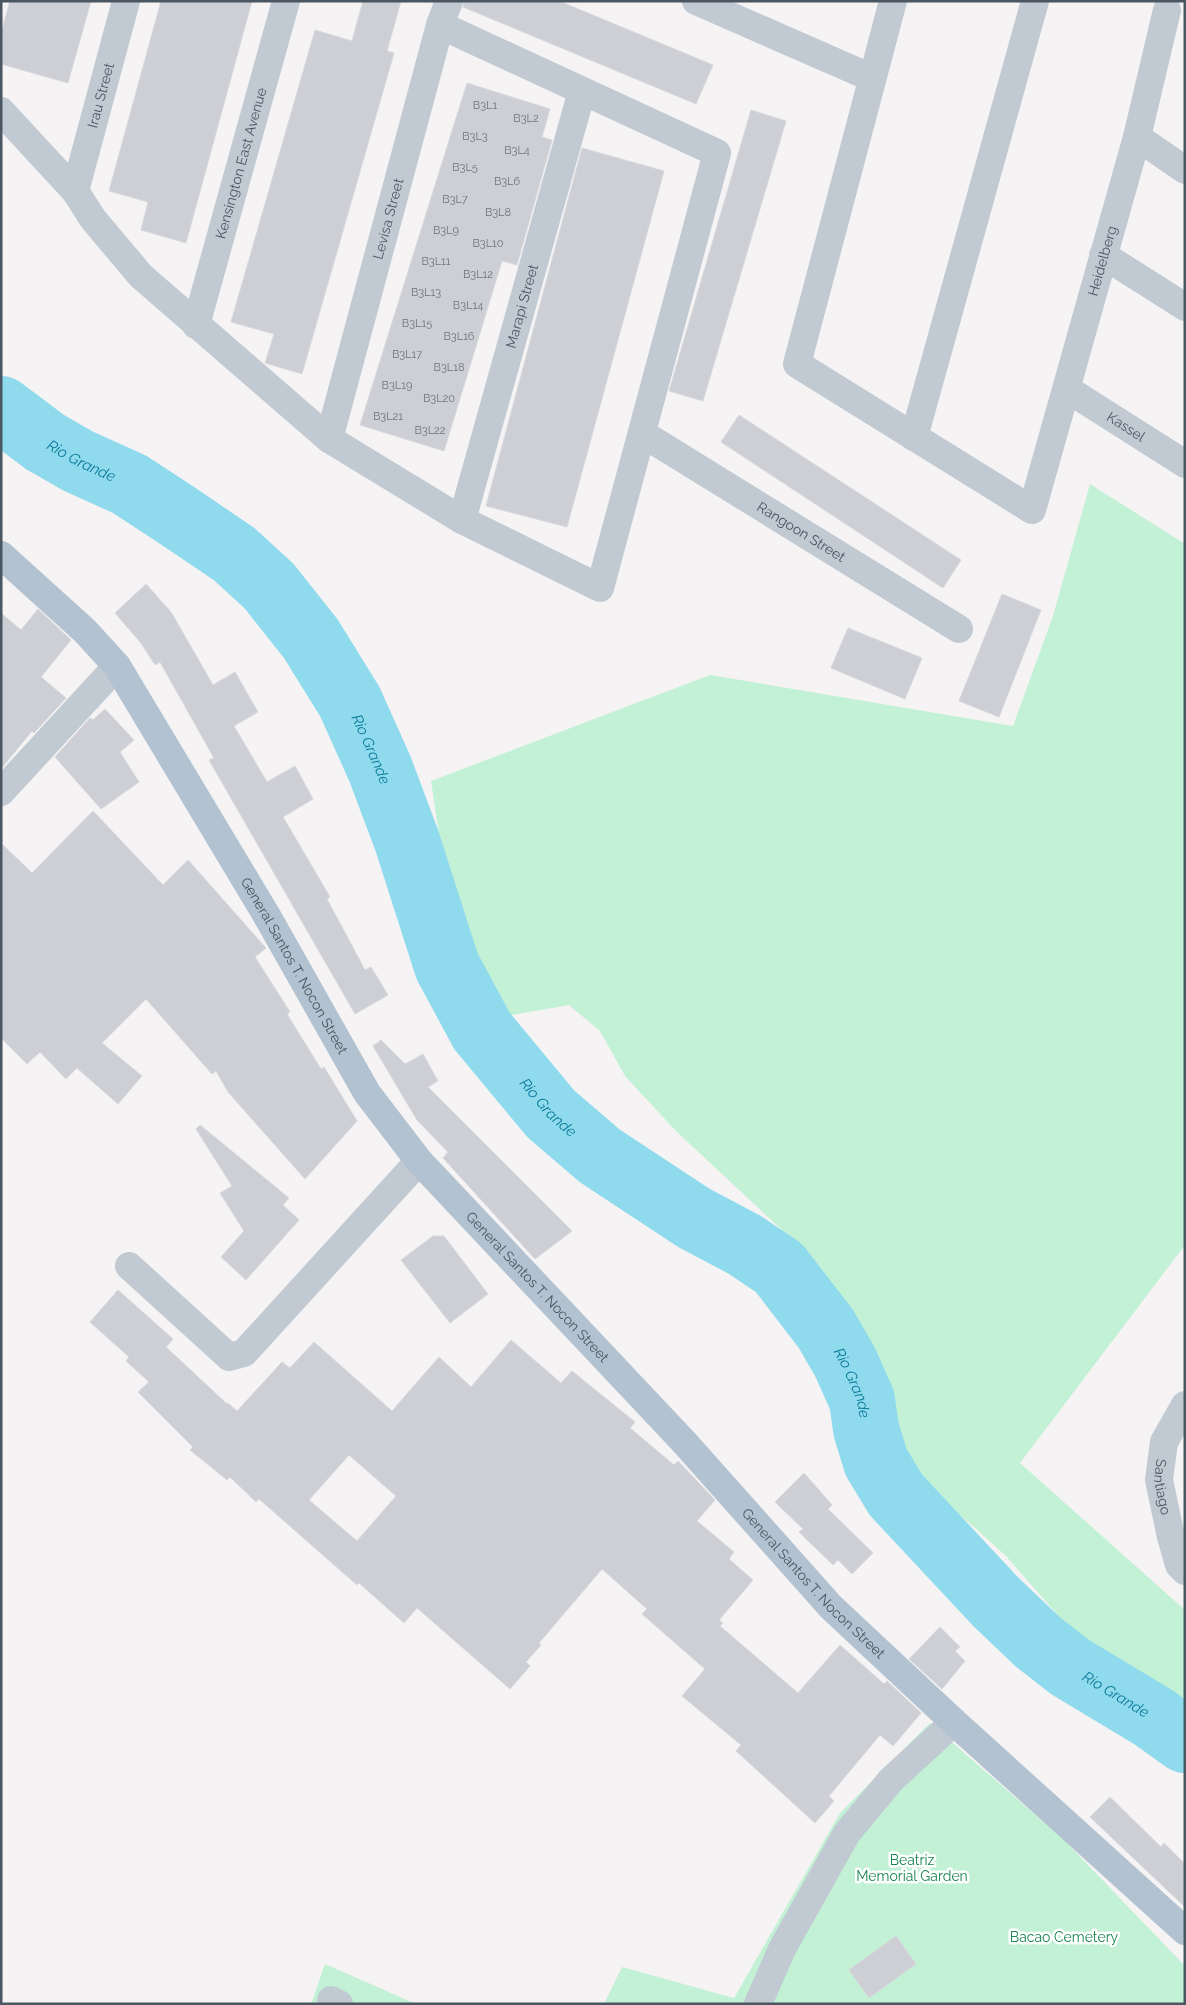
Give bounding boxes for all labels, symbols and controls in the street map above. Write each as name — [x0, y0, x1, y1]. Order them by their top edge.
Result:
street label: Irau Street — [84, 61, 117, 130]
street label: Kensington East Avenue — [212, 86, 270, 241]
house number: B3L1 — [473, 99, 497, 112]
house number: B3L2 — [513, 112, 539, 125]
house number: B3L3 — [462, 130, 488, 143]
house number: B3L4 — [504, 144, 530, 157]
house number: B3L5 — [452, 161, 478, 174]
house number: B3L6 — [494, 175, 520, 188]
street label: Levisa Street — [370, 176, 407, 261]
house number: B3L7 — [442, 193, 468, 206]
house number: B3L8 — [485, 206, 511, 219]
house number: B3L9 — [433, 224, 459, 237]
street label: Heidelberg — [1085, 224, 1120, 298]
house number: B3L10 — [472, 237, 504, 250]
house number: B3L11 — [421, 255, 451, 268]
street label: Marapi Street — [502, 262, 541, 350]
house number: B3L12 — [463, 268, 493, 281]
house number: B3L13 — [411, 286, 441, 299]
house number: B3L14 — [453, 299, 483, 312]
house number: B3L15 — [402, 317, 432, 330]
house number: B3L16 — [444, 330, 475, 343]
house number: B3L17 — [392, 348, 422, 361]
house number: B3L18 — [434, 361, 464, 374]
house number: B3L19 — [382, 379, 412, 392]
house number: B3L20 — [423, 392, 455, 405]
street label: Kassel — [1104, 408, 1148, 445]
house number: B3L21 — [373, 410, 403, 423]
house number: B3L22 — [414, 424, 446, 437]
water label: Rio Grande — [44, 436, 118, 486]
street label: Rangoon Street — [754, 498, 849, 565]
water label: Rio Grande — [348, 711, 394, 787]
street label: General Santos T. Nocon Street — [238, 875, 351, 1057]
water label: Rio Grande — [516, 1074, 580, 1141]
street label: General Santos T. Nocon Street — [463, 1208, 612, 1365]
water label: Rio Grande — [830, 1345, 873, 1419]
street label: Santiago — [1151, 1458, 1174, 1516]
street label: General Santos T. Nocon Street — [739, 1505, 889, 1662]
water label: Rio Grande — [1079, 1668, 1152, 1721]
park label: Beatriz Memorial Garden — [856, 1852, 968, 1884]
park label: Bacao Cemetery — [1010, 1929, 1119, 1945]

